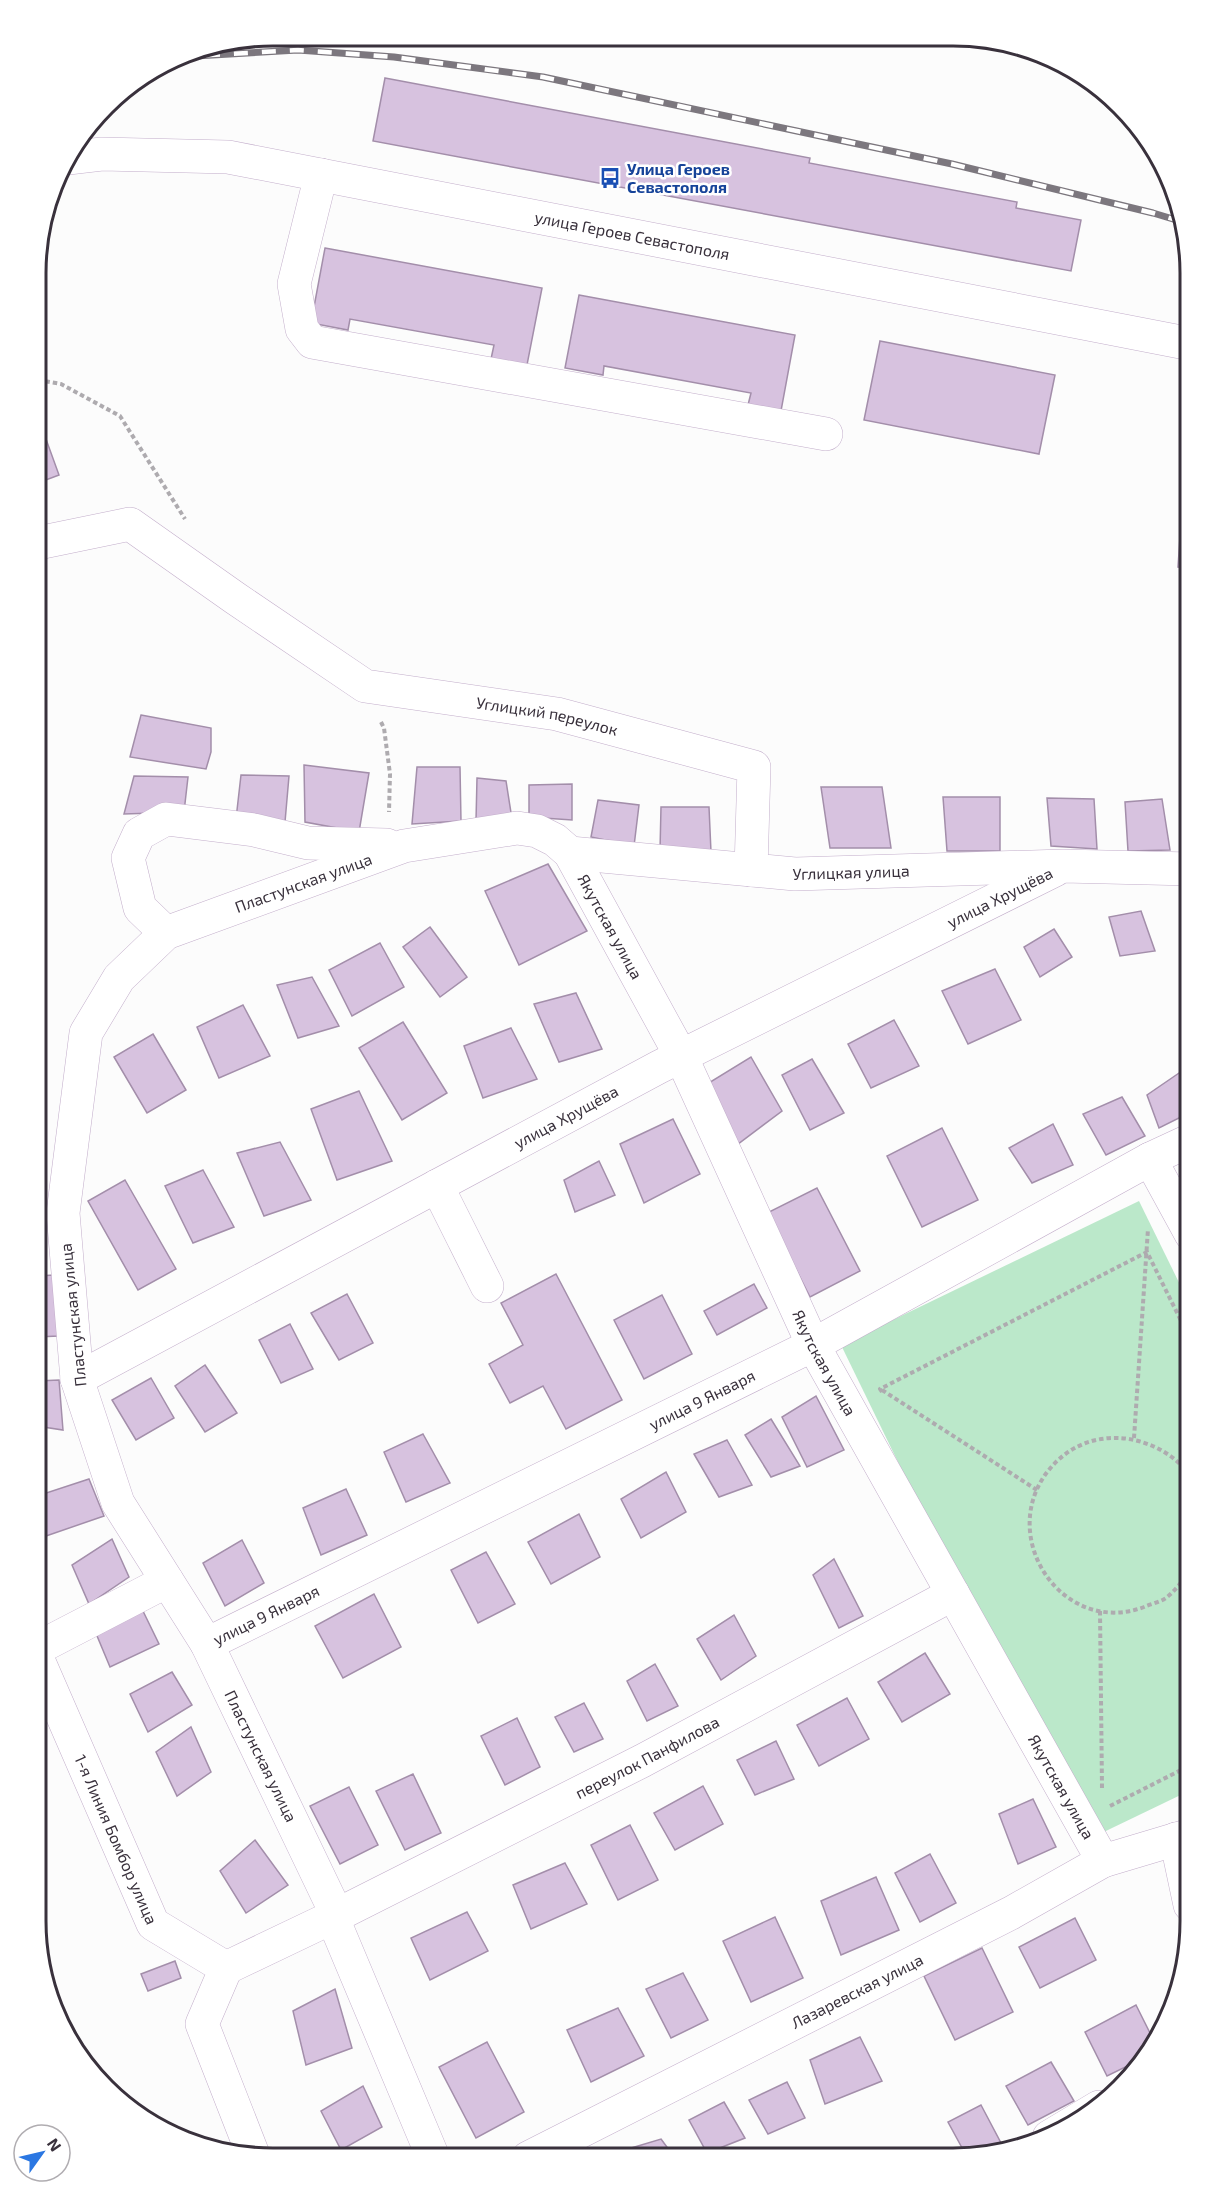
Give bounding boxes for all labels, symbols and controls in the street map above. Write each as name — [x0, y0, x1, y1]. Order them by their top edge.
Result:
place label: Улица Героев Севастополя — [627, 159, 730, 196]
bus stop icon: Улица Героев Севастополя — [598, 166, 622, 190]
street label: улица Героев Севастополя — [533, 207, 731, 263]
street label: Углицкий переулок — [475, 692, 620, 739]
street label: Пластунская улица — [232, 849, 374, 916]
street label: Углицкая улица — [792, 861, 910, 883]
street label: улица Хрущёва — [944, 863, 1056, 932]
street label: Якутская улица — [574, 871, 647, 982]
street label: улица Хрущёва — [511, 1081, 621, 1153]
street label: Пластунская улица — [56, 1242, 90, 1388]
street label: Якутская улица — [789, 1307, 861, 1419]
street label: улица 9 Января — [646, 1365, 758, 1434]
street label: улица 9 Января — [210, 1580, 322, 1649]
street label: Пластунская улица — [220, 1687, 302, 1825]
street label: переулок Панфилова — [572, 1711, 722, 1802]
street label: Якутская улица — [1025, 1731, 1099, 1842]
street label: 1-я Линия Бомбор улица — [71, 1751, 162, 1927]
street label: Лазаревская улица — [788, 1949, 926, 2032]
north arrow — [12, 2123, 72, 2183]
text: N — [44, 2134, 66, 2154]

